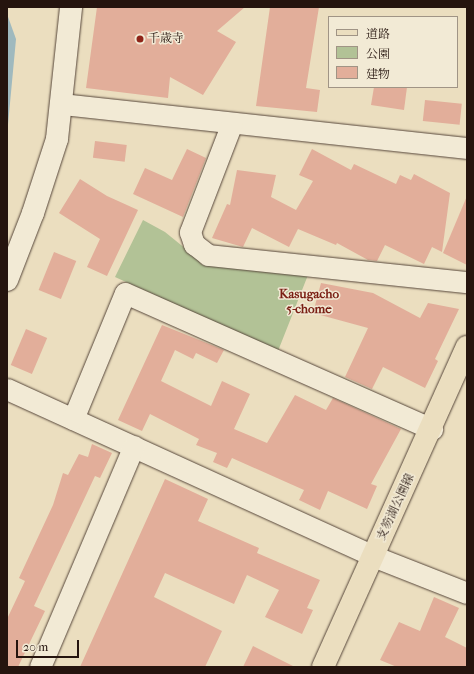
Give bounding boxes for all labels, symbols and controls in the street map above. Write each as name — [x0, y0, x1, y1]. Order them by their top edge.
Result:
legend — [328, 16, 458, 88]
text: 道路 — [366, 27, 390, 41]
place label: 千歳寺 — [148, 32, 184, 46]
marker: 千歳寺 — [135, 34, 145, 44]
text: 公園 — [366, 47, 390, 61]
text: 建物 — [366, 67, 390, 81]
district label: Kasugacho 5-chome — [279, 287, 339, 318]
street label: 支笏湖公園線 — [374, 471, 418, 543]
scale bar — [18, 632, 81, 658]
text: 20 m — [23, 640, 48, 654]

